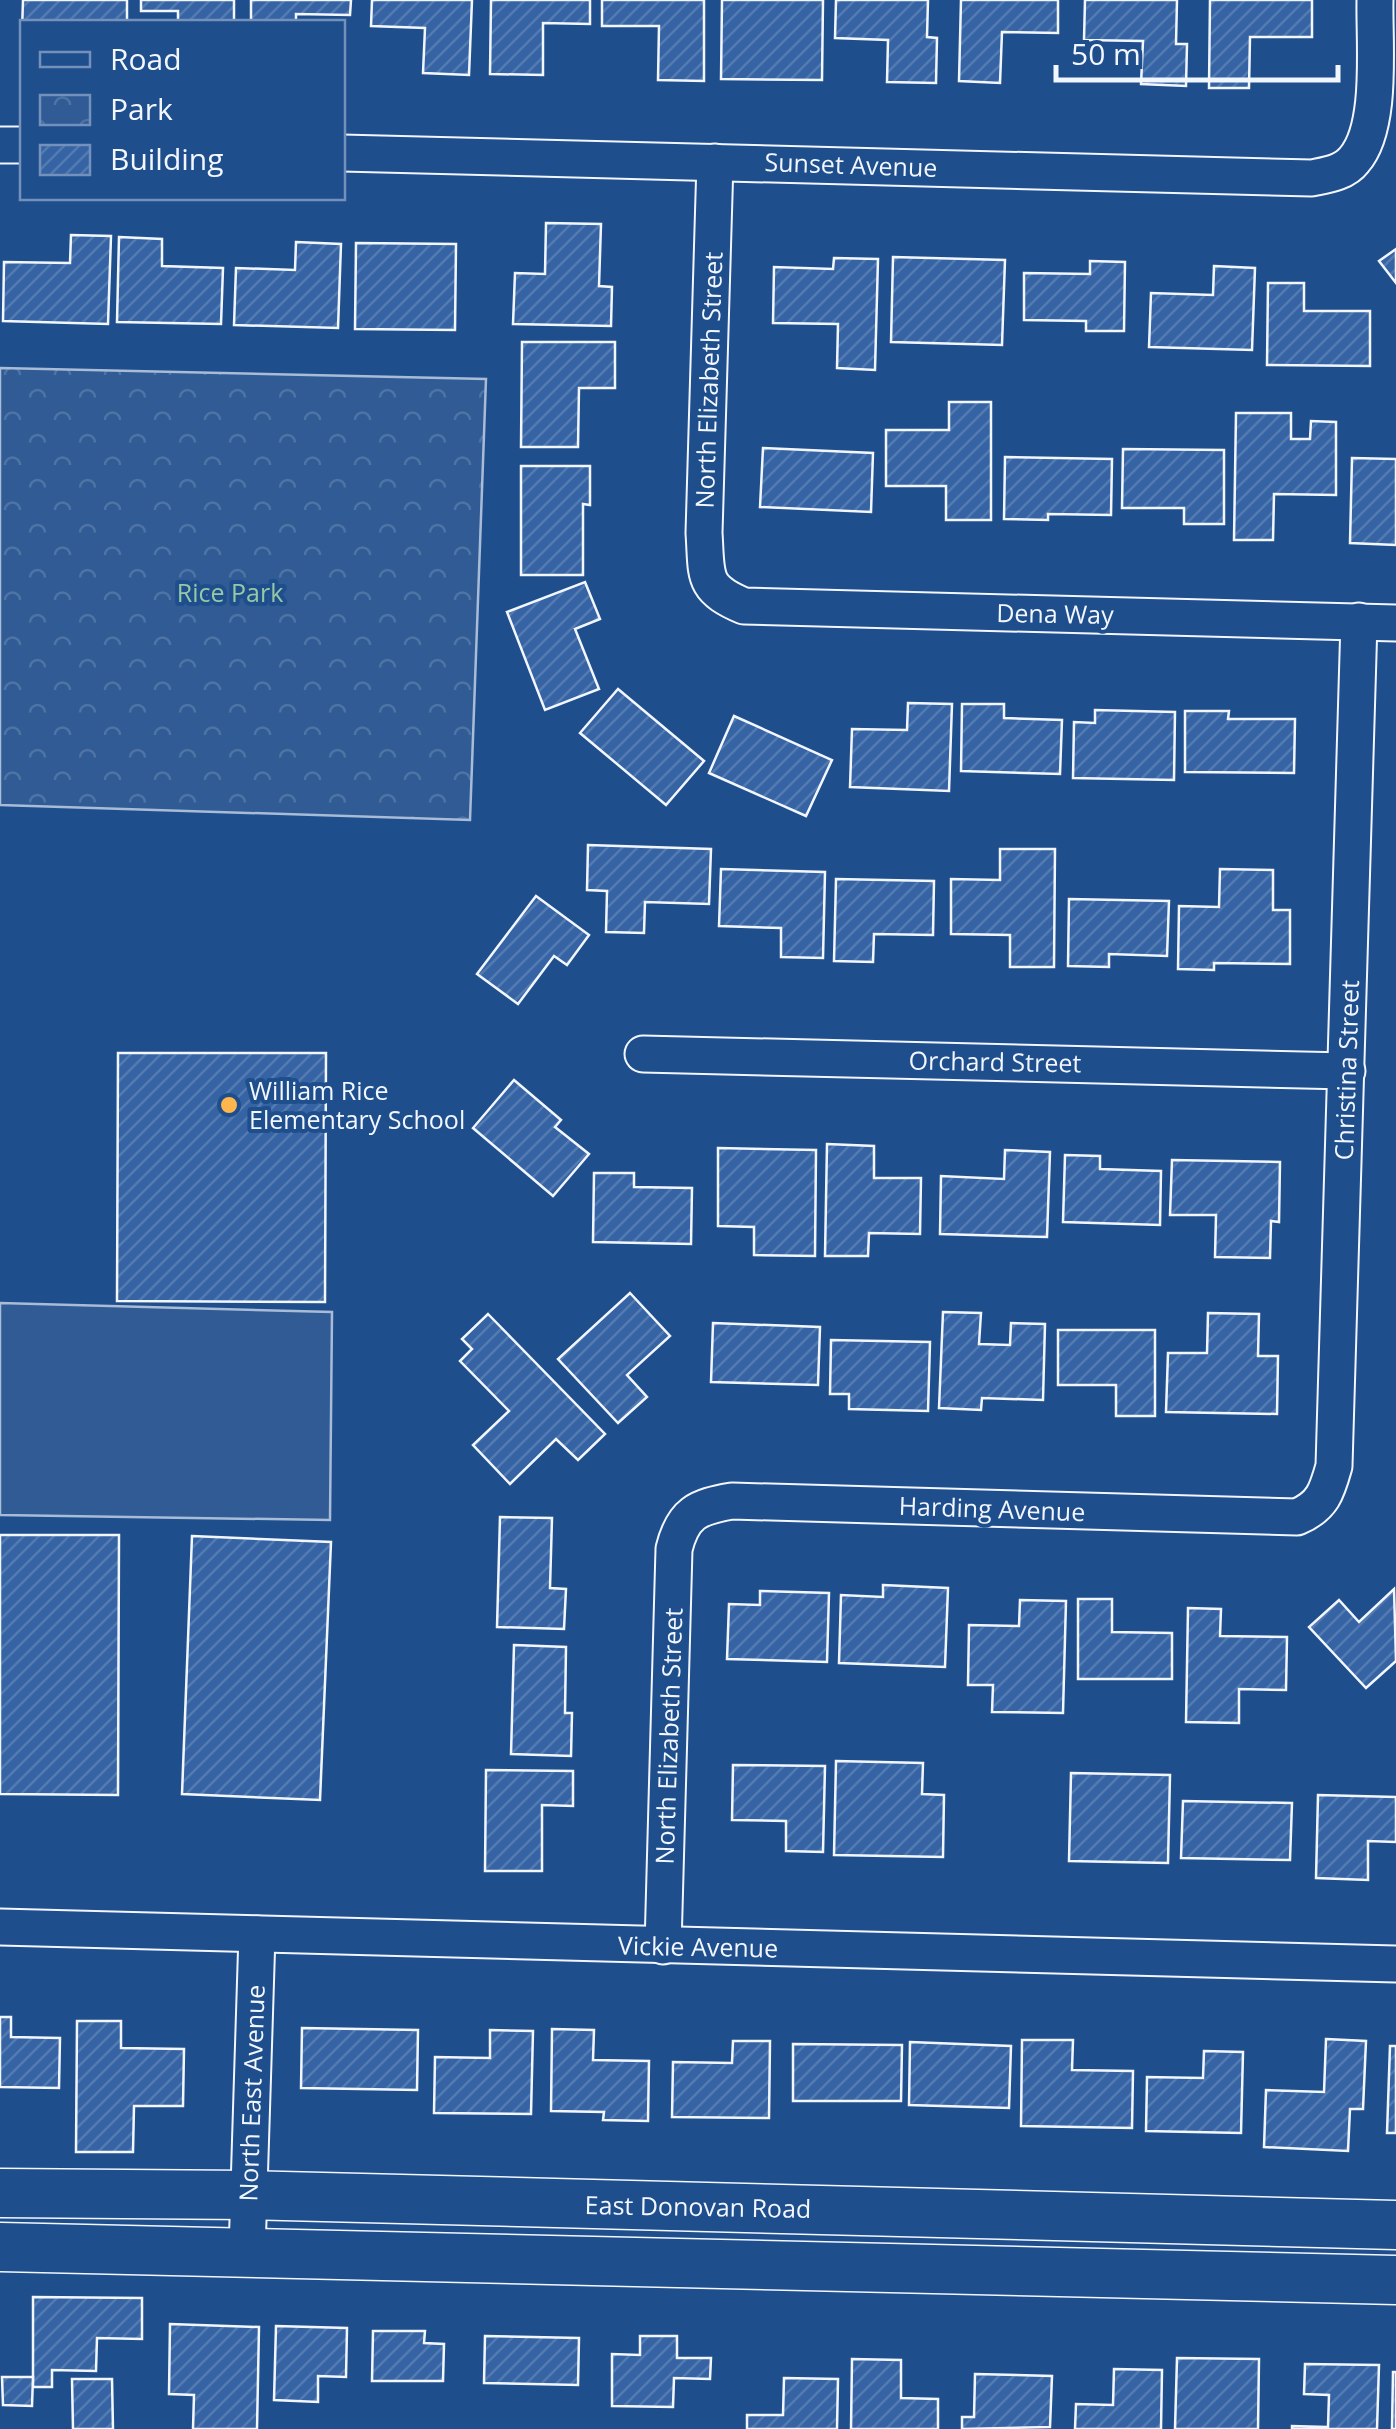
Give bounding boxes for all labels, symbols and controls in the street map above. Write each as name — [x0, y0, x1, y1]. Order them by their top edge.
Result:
legend — [20, 20, 345, 200]
scale bar — [1056, 20, 1338, 82]
text: 50 m — [1071, 33, 1141, 74]
text: Road — [110, 38, 182, 79]
text: Park — [110, 88, 173, 129]
text: Building — [110, 138, 224, 179]
street label: Sunset Avenue — [764, 144, 938, 184]
street label: North Elizabeth Street — [687, 251, 729, 509]
park label: Rice Park — [177, 575, 283, 609]
street label: Dena Way — [996, 595, 1114, 631]
street label: Christina Street — [1326, 979, 1366, 1161]
street label: Orchard Street — [908, 1042, 1082, 1080]
place label: William Rice Elementary School — [249, 1073, 465, 1136]
marker: William Rice Elementary School — [218, 1094, 240, 1116]
street label: Harding Avenue — [898, 1488, 1086, 1528]
street label: North Elizabeth Street — [647, 1607, 689, 1865]
street label: Vickie Avenue — [618, 1928, 778, 1964]
street label: North East Avenue — [230, 1984, 272, 2202]
street label: East Donovan Road — [584, 2187, 812, 2225]

